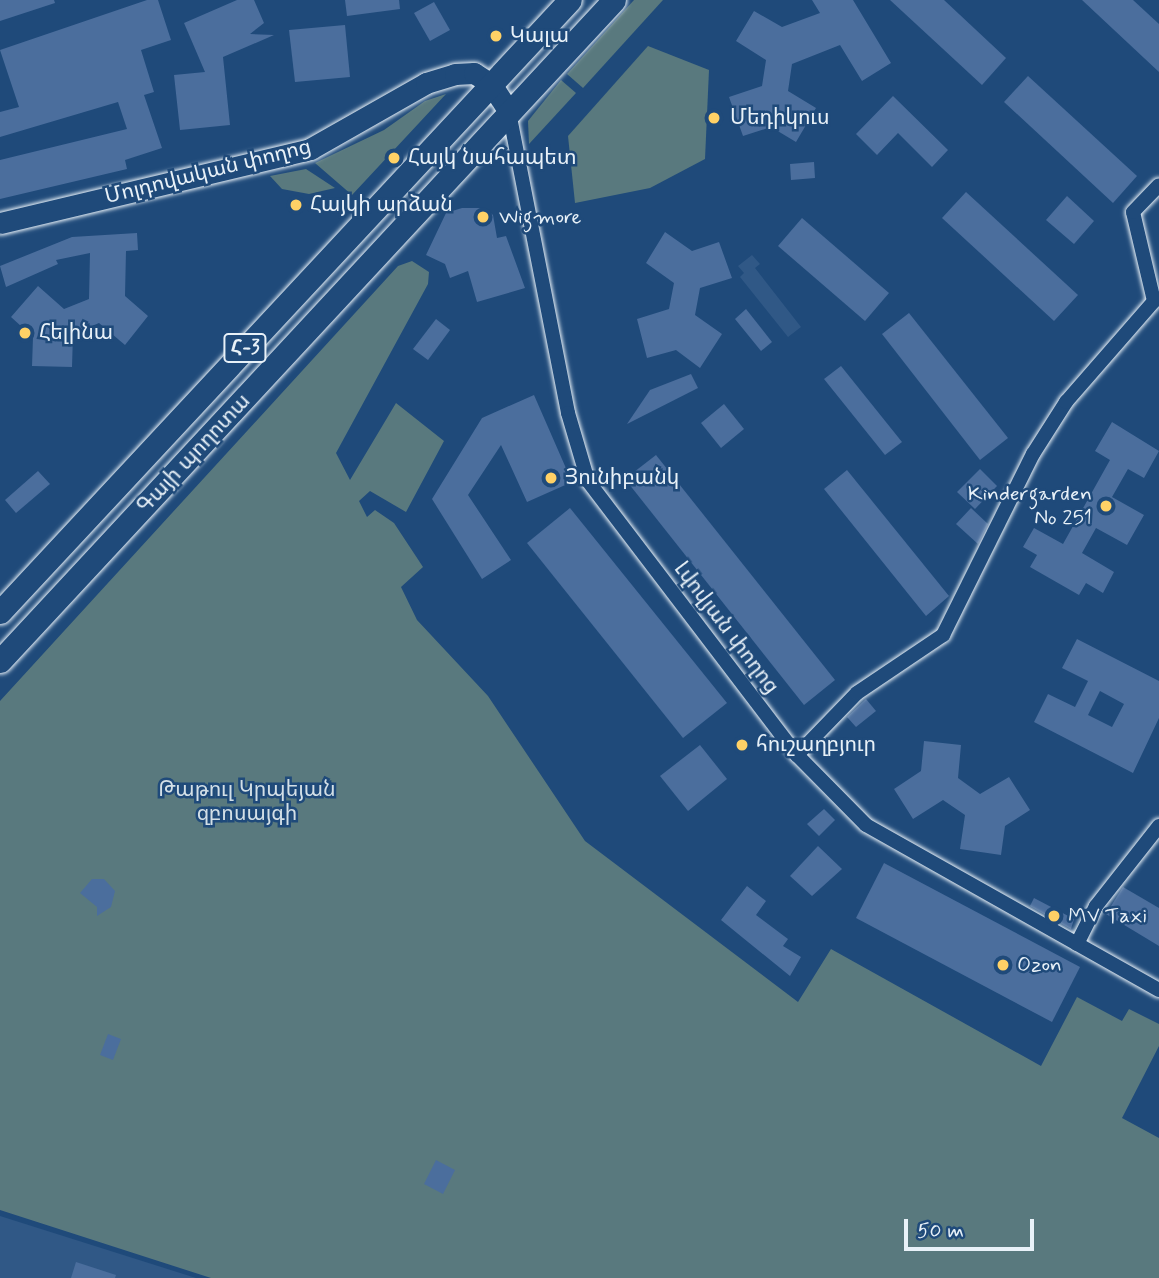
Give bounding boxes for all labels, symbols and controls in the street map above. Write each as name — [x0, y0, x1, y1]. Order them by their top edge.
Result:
place label: Կալա — [510, 23, 569, 49]
marker: Կալա — [488, 28, 504, 44]
place label: Մեդիկուս — [730, 105, 829, 131]
marker: Մեդիկուս — [704, 108, 724, 128]
street label: Մոլդովական փողոց — [102, 134, 314, 210]
place label: Հայկ նահապետ — [408, 145, 576, 171]
marker: Հայկ նահապետ — [386, 150, 402, 166]
place label: Հայկի արձան — [310, 192, 453, 218]
marker: Հայկի արձան — [288, 197, 304, 213]
place label: Wigmore — [499, 204, 581, 230]
marker: Wigmore — [473, 207, 493, 227]
place label: Հելինա — [39, 320, 113, 346]
marker: Հելինա — [17, 325, 33, 341]
road number: Հ-3 — [222, 332, 268, 364]
street label: Գայի պողոտա — [132, 389, 256, 519]
place label: Յունիբանկ — [565, 465, 679, 491]
marker: Յունիբանկ — [543, 470, 559, 486]
place label: Kindergarden No 251 — [968, 481, 1092, 531]
marker: Kindergarden No 251 — [1098, 498, 1114, 514]
street label: Լվովյան փողոց — [668, 557, 784, 699]
place label: հուշաղբյուր — [756, 732, 876, 758]
marker: հուշաղբյուր — [734, 737, 750, 753]
park label: Թաթուլ Կրպեյան զբոսայգի — [158, 777, 336, 827]
place label: MV Taxi — [1068, 903, 1141, 929]
marker: MV Taxi — [1046, 908, 1062, 924]
place label: Ozon — [1017, 952, 1062, 978]
marker: Ozon — [995, 957, 1011, 973]
scale bar — [907, 1204, 1036, 1248]
text: 50 m — [917, 1217, 964, 1245]

